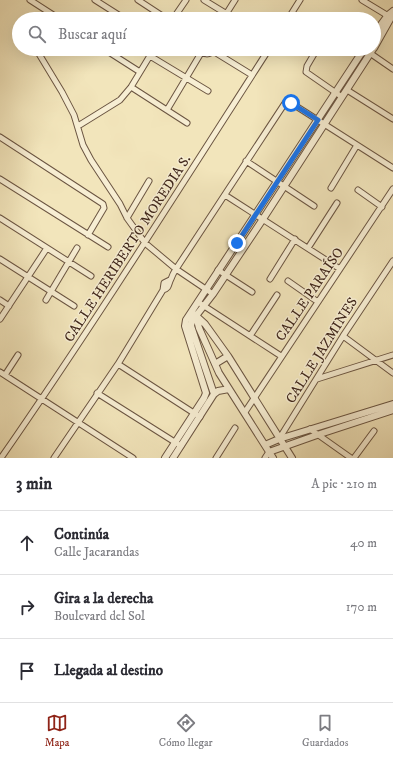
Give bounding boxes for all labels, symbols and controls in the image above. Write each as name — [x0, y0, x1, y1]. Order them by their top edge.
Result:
search box — [12, 12, 381, 56]
icon: search — [26, 23, 48, 45]
text: Buscar aquí — [58, 25, 126, 44]
route start — [282, 94, 300, 112]
street label: CALLE HERIBERTO MOREDIA S. — [60, 151, 195, 346]
route end — [228, 234, 246, 252]
street label: CALLE PARAÍSO — [272, 244, 348, 345]
street label: CALLE JAZMINES — [282, 294, 362, 407]
text: 3 min — [16, 473, 52, 495]
text: A pie · 210 m — [311, 476, 377, 492]
text: Continúa — [54, 525, 109, 544]
icon: ahead — [16, 532, 38, 554]
text: 40 m — [350, 535, 377, 551]
text: Calle Jacarandas — [54, 544, 139, 560]
text: Gira a la derecha — [54, 589, 153, 608]
icon: right — [16, 596, 38, 618]
text: 170 m — [346, 599, 377, 615]
text: Boulevard del Sol — [54, 608, 145, 624]
icon: arrive — [16, 660, 38, 682]
text: Llegada al destino — [54, 661, 163, 680]
tab: Mapa — [45, 712, 70, 750]
tab: Cómo llegar — [159, 712, 213, 750]
tab: Guardados — [302, 712, 348, 750]

